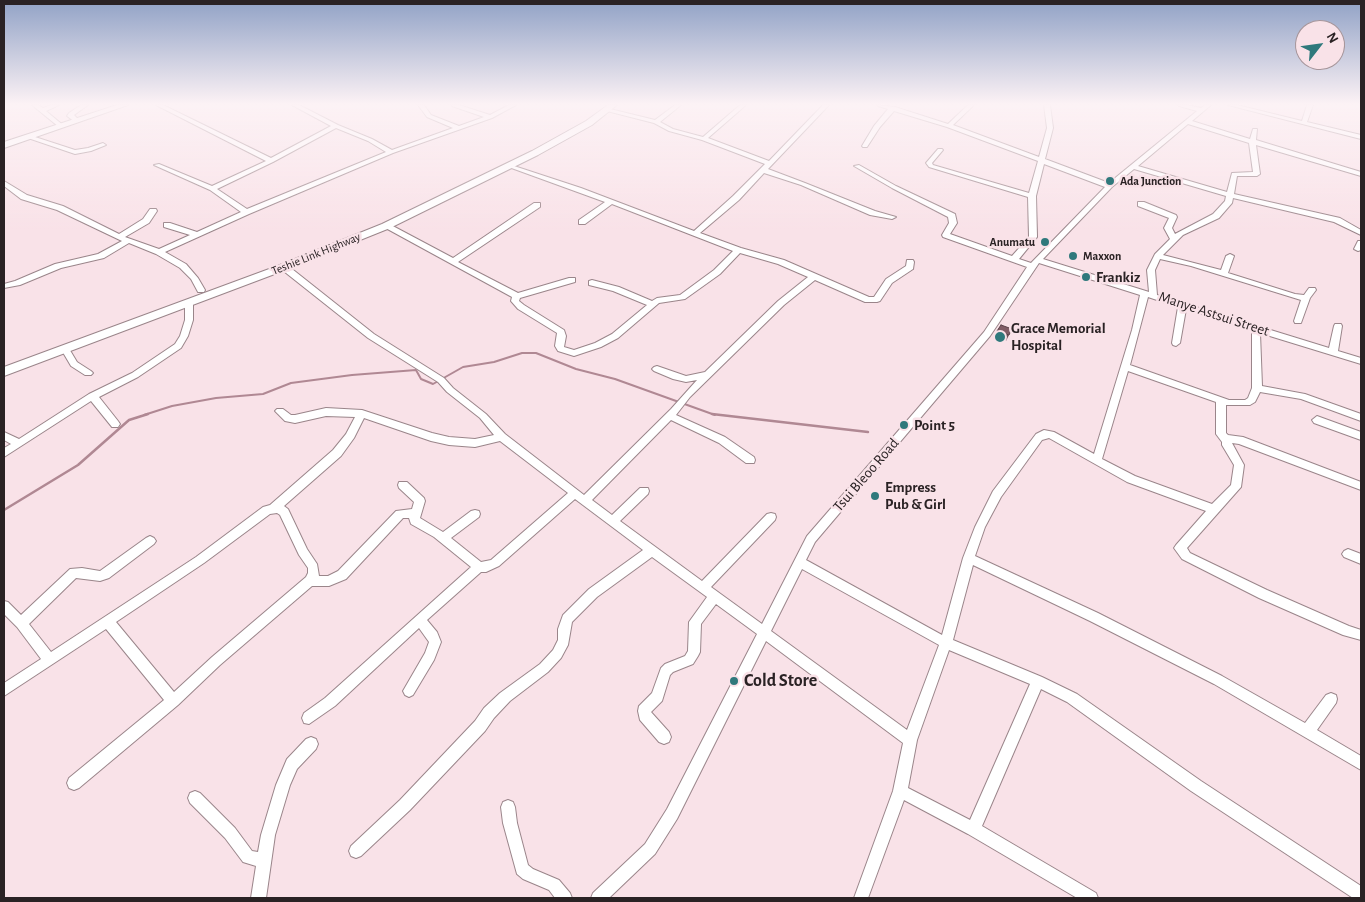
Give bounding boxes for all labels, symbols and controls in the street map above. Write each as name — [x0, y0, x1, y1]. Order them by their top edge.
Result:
north arrow — [1295, 20, 1345, 70]
text: N — [1324, 30, 1341, 46]
place label: Ada Junction — [1120, 174, 1181, 188]
marker: Ada Junction — [1104, 175, 1116, 187]
street label: Teshie Link Highway — [269, 230, 363, 278]
place label: Anumatu — [990, 235, 1035, 249]
marker: Anumatu — [1039, 236, 1051, 248]
place label: Maxxon — [1083, 249, 1121, 263]
marker: Maxxon — [1067, 250, 1079, 262]
place label: Frankiz — [1096, 268, 1140, 286]
marker: Frankiz — [1080, 271, 1092, 283]
street label: Manye Astsui Street — [1156, 288, 1272, 340]
place label: Grace Memorial Hospital — [1011, 319, 1106, 354]
marker: Grace Memorial Hospital — [993, 330, 1007, 344]
place label: Point 5 — [914, 416, 955, 434]
marker: Point 5 — [898, 419, 910, 431]
street label: Tsui Bleoo Road — [829, 435, 903, 515]
place label: Empress Pub & Girl — [885, 478, 946, 513]
marker: Empress Pub & Girl — [869, 490, 881, 502]
place label: Cold Store — [744, 670, 817, 692]
marker: Cold Store — [728, 675, 740, 687]

